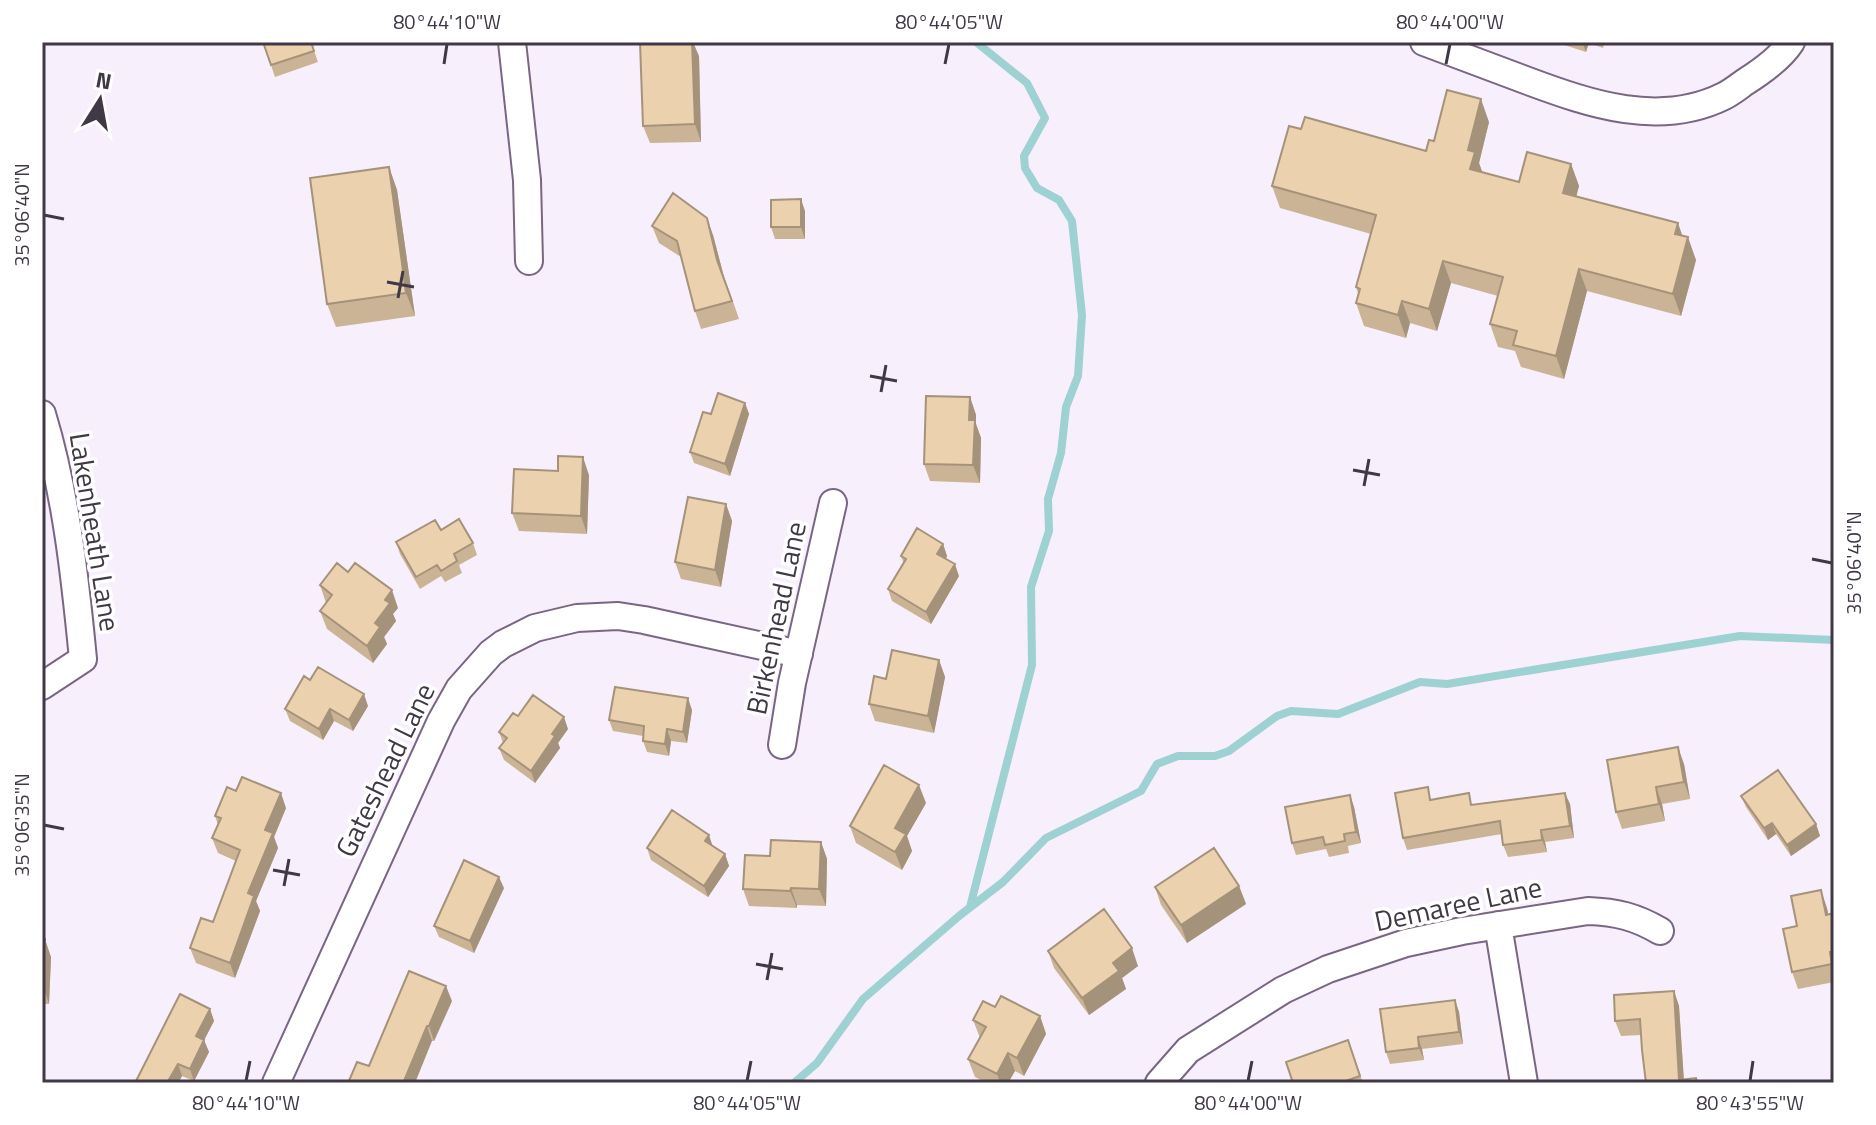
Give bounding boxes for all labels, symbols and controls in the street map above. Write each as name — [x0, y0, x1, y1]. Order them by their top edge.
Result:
text: 80°44'10"W — [393, 6, 501, 37]
text: 80°44'05"W — [895, 6, 1003, 37]
text: 80°44'00"W — [1396, 6, 1504, 37]
north arrow — [60, 60, 140, 140]
text: N — [93, 62, 115, 99]
text: 35°06'40"N — [6, 163, 37, 267]
street label: Lakenheath Lane — [59, 430, 132, 634]
text: 35°06'40"N — [1838, 511, 1869, 615]
street label: Birkenhead Lane — [734, 518, 817, 718]
street label: Gateshead Lane — [324, 675, 445, 864]
text: 35°06'35"N — [6, 773, 37, 877]
street label: Demaree Lane — [1370, 865, 1546, 942]
text: 80°44'10"W — [192, 1087, 300, 1118]
text: 80°44'05"W — [693, 1087, 801, 1118]
text: 80°44'00"W — [1194, 1087, 1302, 1118]
text: 80°43'55"W — [1696, 1087, 1804, 1118]

